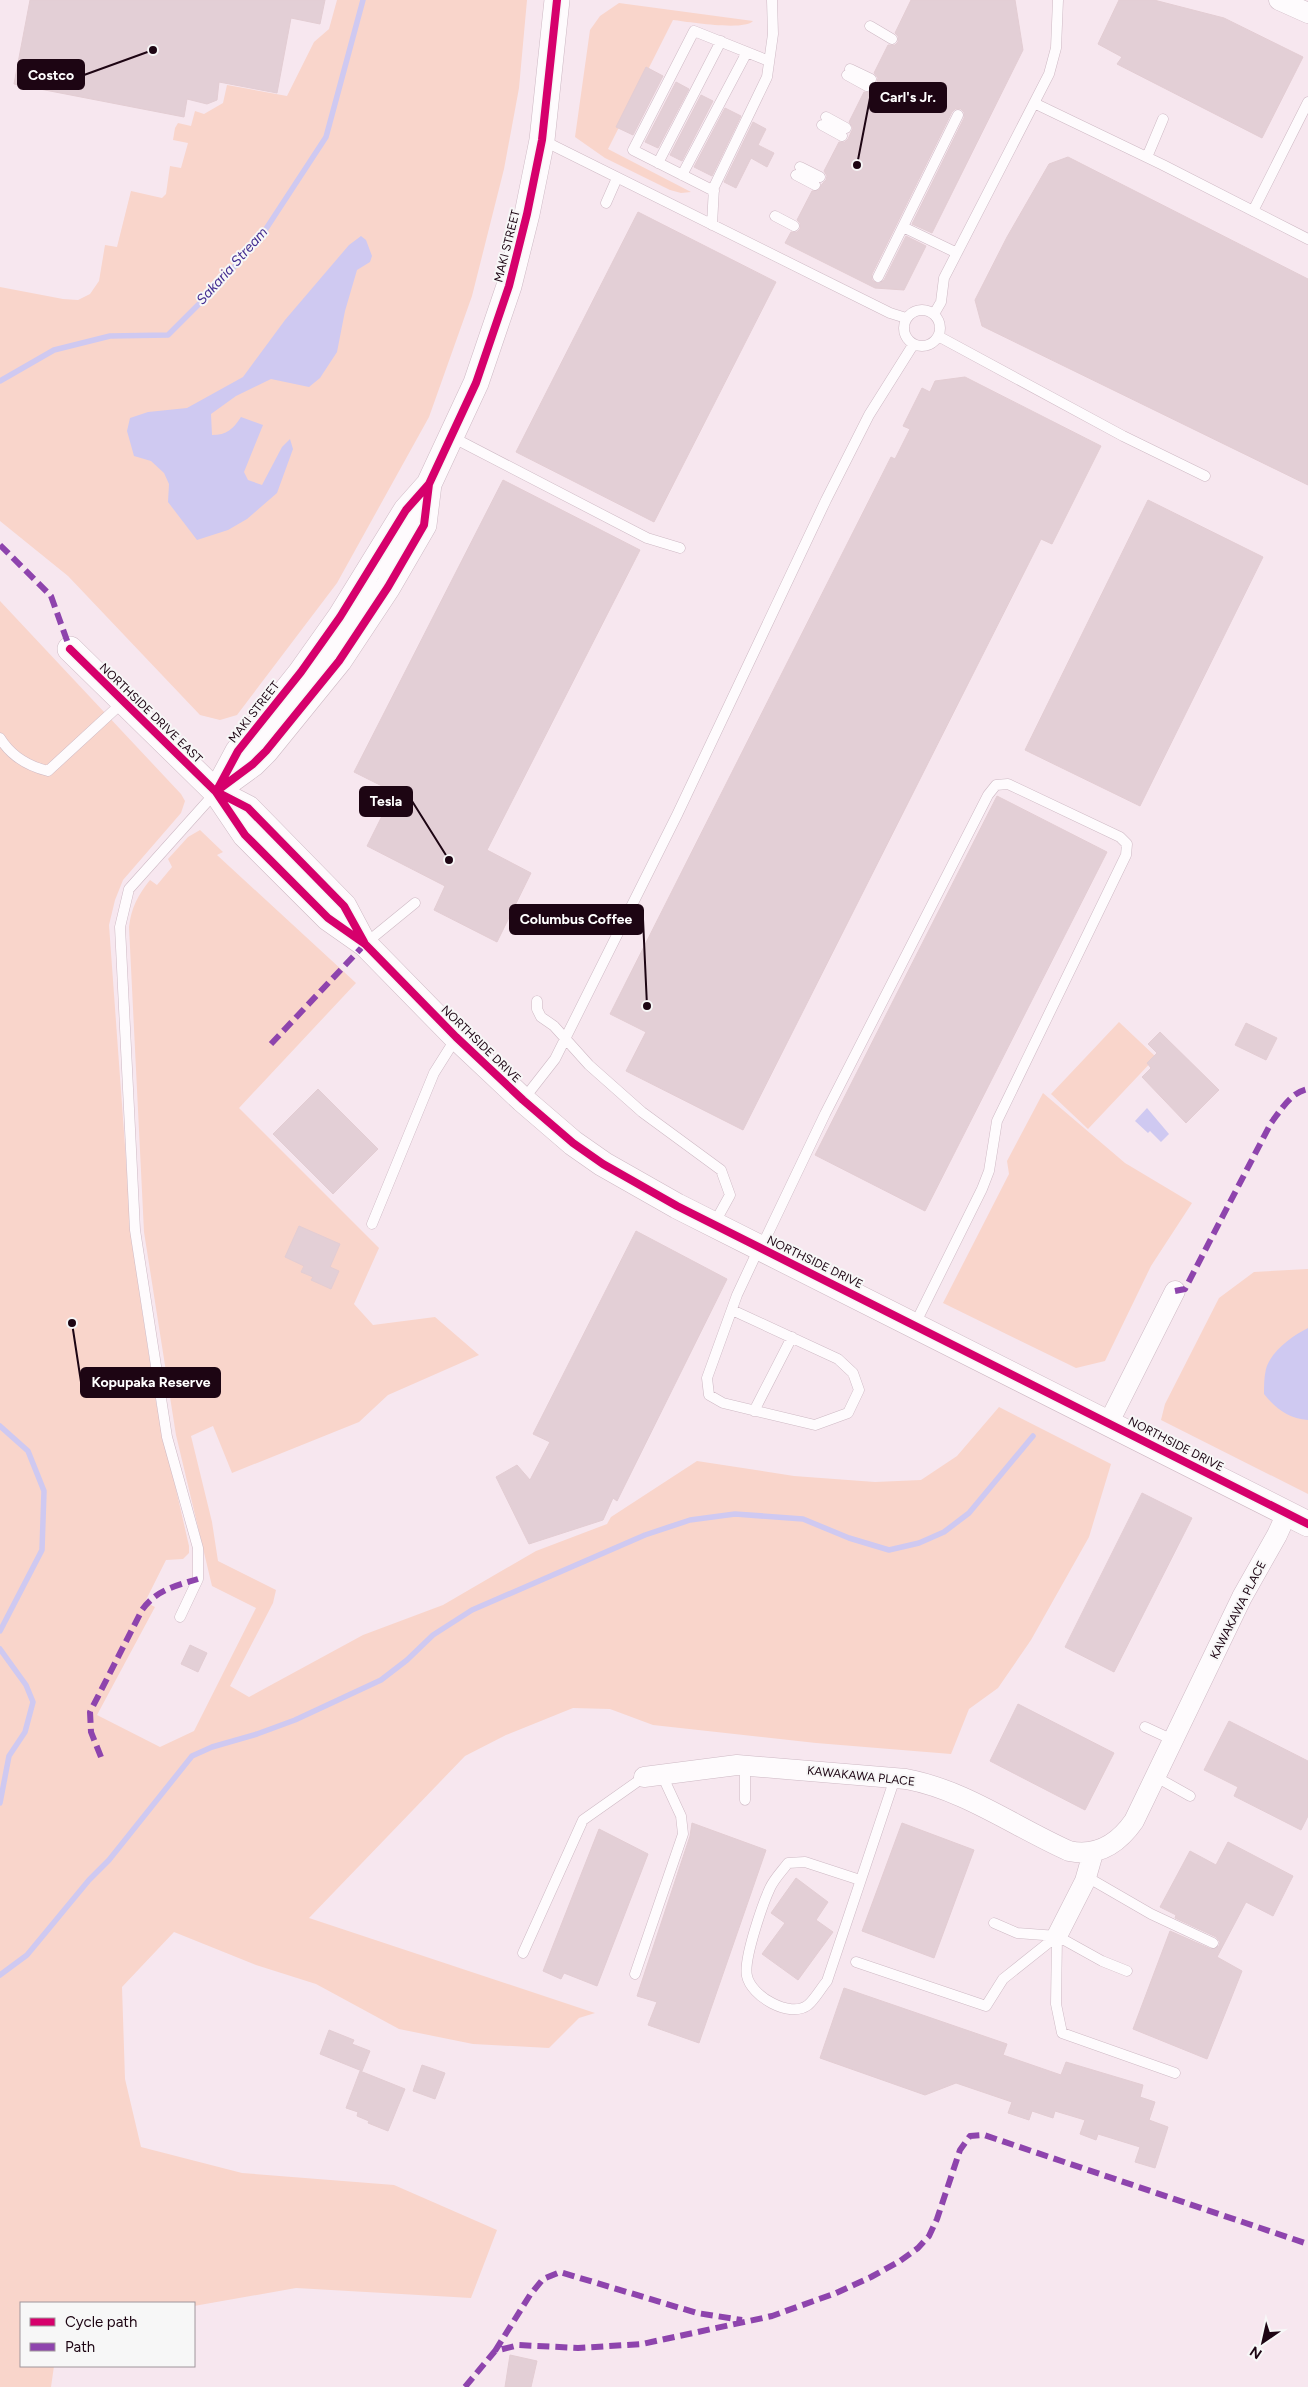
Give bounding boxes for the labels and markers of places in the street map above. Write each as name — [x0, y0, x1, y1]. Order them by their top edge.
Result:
callout: Costco — [18, 60, 84, 89]
callout: Carl's Jr. — [870, 83, 946, 112]
callout: Tesla — [360, 787, 412, 816]
callout: Columbus Coffee — [510, 905, 643, 934]
callout: Kopupaka Reserve — [81, 1368, 220, 1397]

